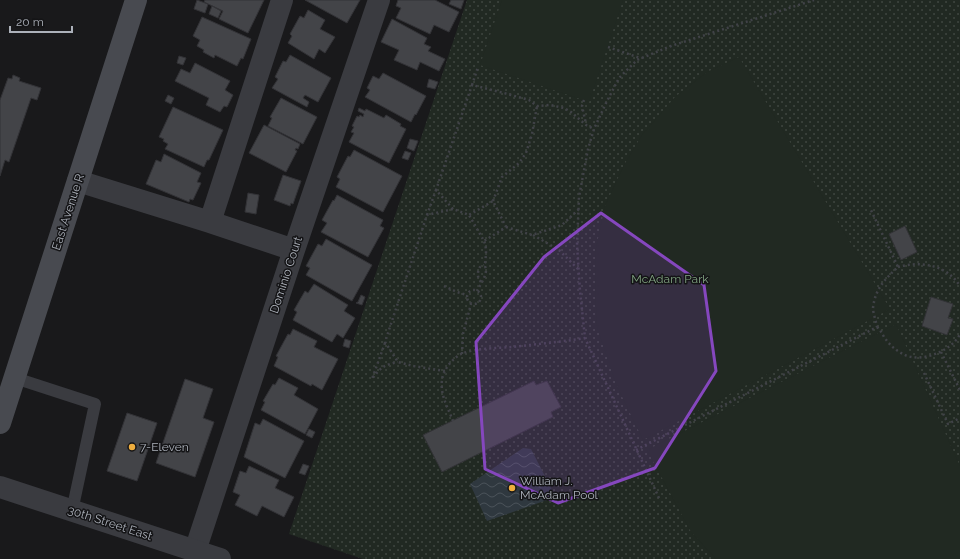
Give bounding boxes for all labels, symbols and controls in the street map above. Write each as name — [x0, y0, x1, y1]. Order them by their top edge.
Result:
scale bar — [10, 8, 72, 34]
text: 20 m — [16, 15, 44, 29]
street label: East Avenue R — [49, 172, 87, 252]
street label: Dominio Court — [267, 235, 305, 315]
park label: McAdam Park — [631, 272, 709, 286]
place label: 7-Eleven — [140, 440, 189, 454]
marker: 7-Eleven — [127, 442, 137, 452]
place label: William J. McAdam Pool — [520, 474, 599, 502]
marker: William J. McAdam Pool — [507, 483, 517, 493]
street label: 30th Street East — [66, 503, 154, 543]

